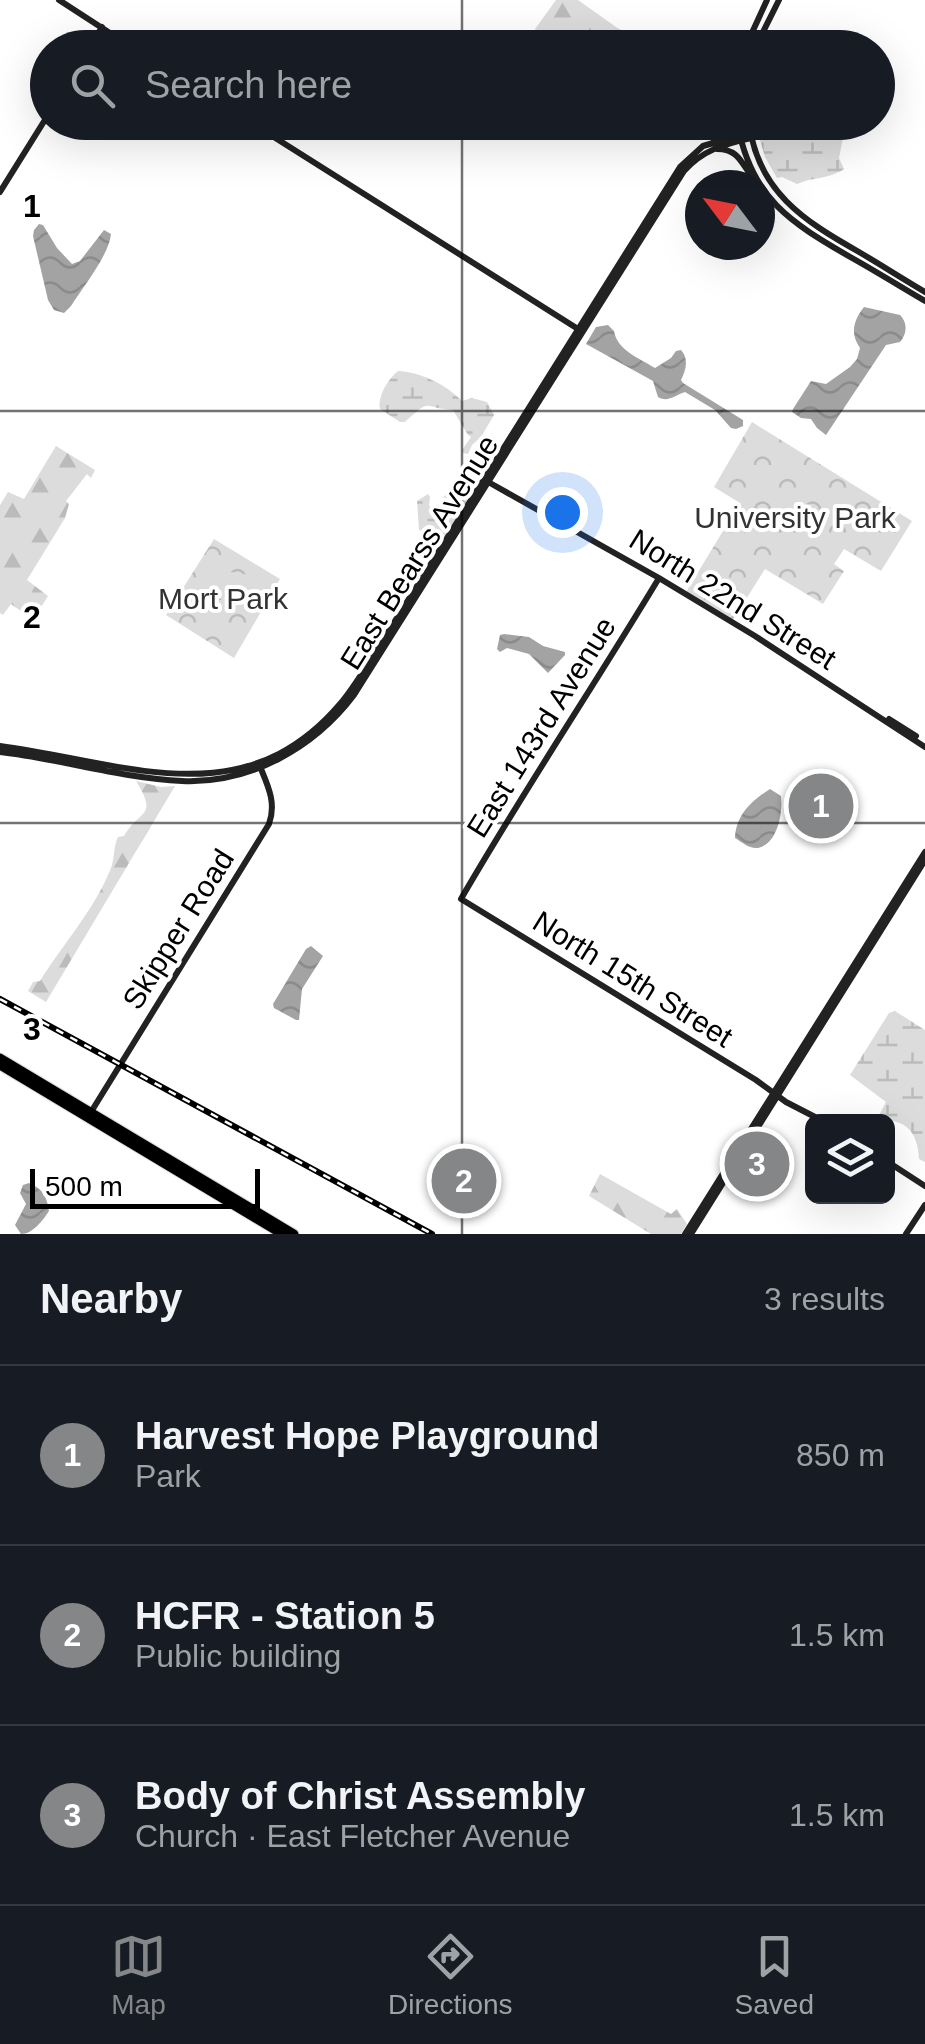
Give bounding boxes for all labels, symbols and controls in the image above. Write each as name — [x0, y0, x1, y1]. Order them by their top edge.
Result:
search box — [30, 30, 895, 140]
icon: search — [65, 58, 120, 113]
text: Search here — [145, 64, 352, 106]
north arrow — [685, 170, 775, 260]
text: 1 — [23, 188, 41, 224]
street label: East Bearss Avenue — [334, 429, 504, 675]
your location — [537, 487, 588, 538]
park label: University Park — [694, 501, 897, 534]
street label: North 22nd Street — [624, 522, 843, 676]
park label: Mort Park — [158, 582, 289, 615]
text: 2 — [23, 599, 41, 635]
street label: East 143rd Avenue — [460, 611, 622, 843]
pin: 1 — [788, 768, 854, 844]
street label: Skipper Road — [116, 843, 240, 1015]
street label: North 15th Street — [527, 904, 739, 1054]
text: 3 — [23, 1011, 41, 1047]
map controls — [805, 1114, 895, 1204]
button: layers — [805, 1114, 895, 1204]
pin: 3 — [724, 1126, 790, 1202]
pin: 2 — [432, 1144, 496, 1218]
scale bar — [30, 1164, 260, 1208]
text: 500 m — [45, 1171, 123, 1202]
text: Nearby — [40, 1275, 182, 1322]
text: 3 results — [764, 1281, 885, 1317]
text: Harvest Hope Playground — [135, 1415, 600, 1457]
text: 1 — [64, 1437, 81, 1473]
text: 850 m — [796, 1437, 885, 1473]
text: Park — [135, 1458, 201, 1494]
text: HCFR - Station 5 — [135, 1595, 435, 1637]
text: 2 — [64, 1617, 81, 1653]
text: 1.5 km — [789, 1617, 885, 1653]
text: Public building — [135, 1638, 341, 1674]
text: Body of Christ Assembly — [135, 1775, 585, 1817]
text: 3 — [64, 1797, 81, 1833]
text: 1.5 km — [789, 1797, 885, 1833]
text: Church · East Fletcher Avenue — [135, 1818, 570, 1854]
tab: Map — [111, 1929, 166, 2021]
tab: Directions — [388, 1929, 513, 2021]
tab: Saved — [735, 1929, 814, 2021]

